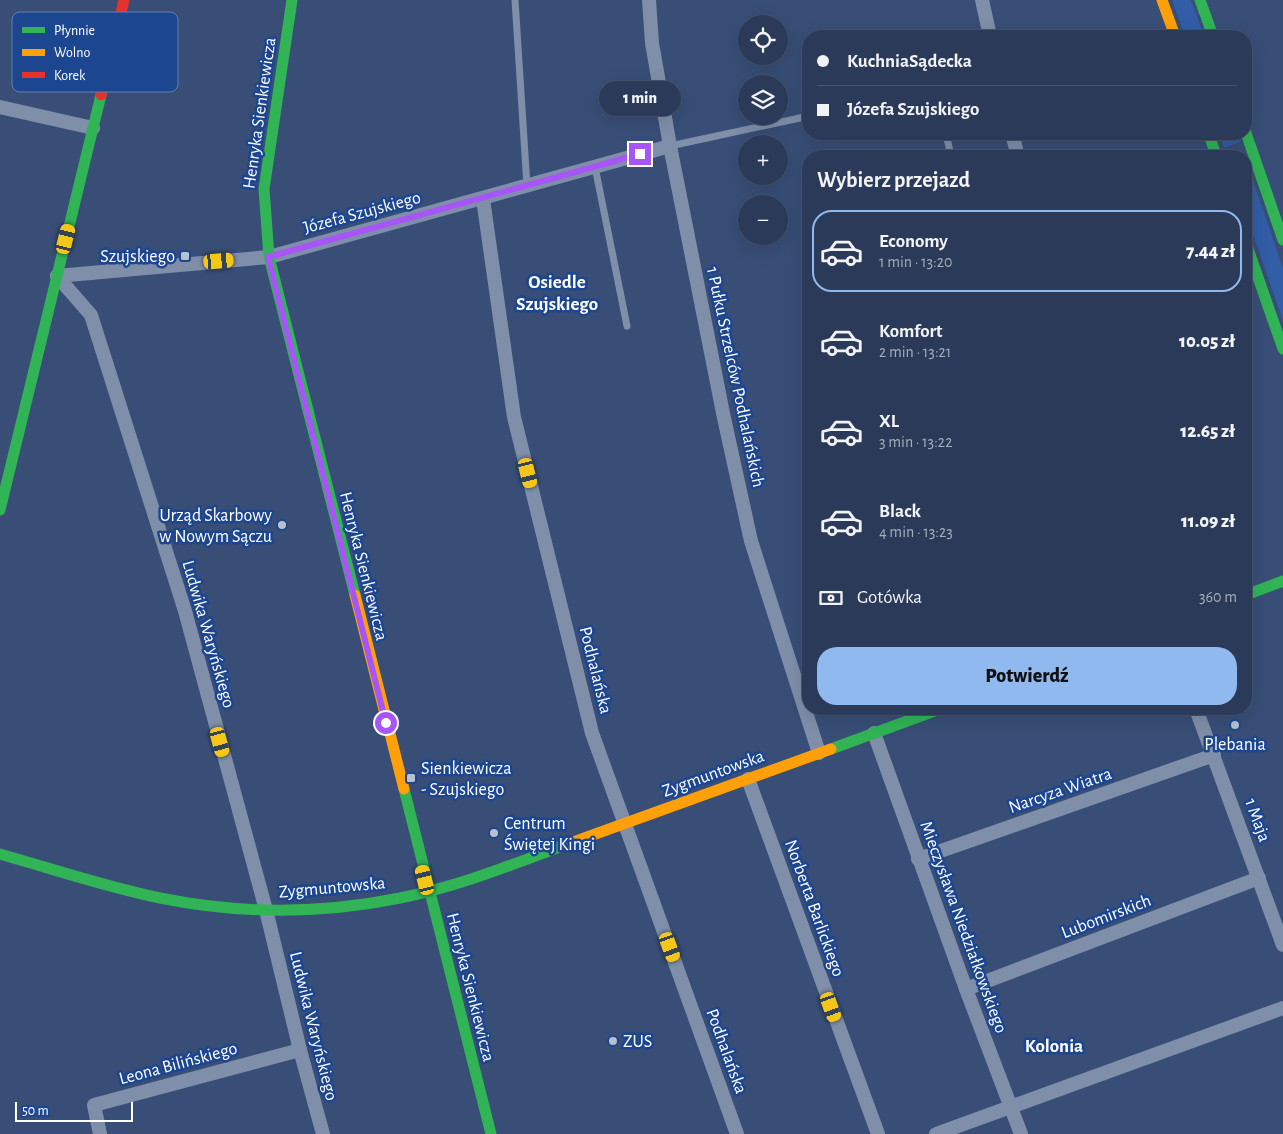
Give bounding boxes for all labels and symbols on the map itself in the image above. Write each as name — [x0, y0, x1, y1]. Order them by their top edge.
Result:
legend — [12, 12, 178, 92]
text: Płynnie — [54, 24, 95, 38]
street label: Henryka Sienkiewicza — [240, 36, 280, 190]
text: Wolno — [54, 46, 90, 60]
text: Korek — [54, 69, 86, 83]
callout: 1 min — [599, 82, 681, 116]
route end — [629, 143, 651, 165]
street label: Józefa Szujskiego — [302, 189, 423, 237]
car — [55, 223, 76, 255]
place label: Szujskiego — [100, 248, 175, 266]
marker: Szujskiego — [179, 250, 191, 262]
car — [203, 252, 234, 270]
street label: 1 Pułku Strzelców Podhalańskich — [703, 265, 767, 489]
district label: Osiedle Szujskiego — [516, 273, 598, 314]
car — [517, 457, 538, 489]
street label: Henryka Sienkiewicza — [336, 490, 390, 642]
place label: Urząd Skarbowy w Nowym Sączu — [159, 507, 272, 546]
marker: Urząd Skarbowy w Nowym Sączu — [276, 519, 288, 531]
street label: Ludwika Waryńskiego — [178, 558, 238, 710]
street label: Podhalańska — [576, 625, 615, 716]
route start — [375, 712, 397, 734]
marker: Plebania — [1229, 719, 1241, 731]
car — [208, 726, 231, 758]
place label: Plebania — [1204, 736, 1266, 754]
street label: Zygmuntowska — [660, 747, 767, 801]
place label: Sienkiewicza - Szujskiego — [421, 760, 511, 799]
street label: Narcyza Wiatra — [1007, 765, 1114, 817]
marker: Sienkiewicza - Szujskiego — [405, 772, 417, 784]
street label: 1 Maja — [1241, 796, 1273, 844]
place label: Centrum Świętej Kingi — [504, 815, 595, 854]
street label: Mieczysława Niedziałkowskiego — [916, 819, 1010, 1036]
marker: Centrum Świętej Kingi — [488, 827, 500, 839]
street label: Norberta Barlickiego — [781, 837, 847, 979]
car — [414, 864, 435, 896]
street label: Zygmuntowska — [278, 874, 386, 902]
street label: Lubomirskich — [1059, 892, 1154, 942]
street label: Henryka Sienkiewicza — [443, 911, 497, 1063]
car — [657, 930, 682, 964]
street label: Ludwika Waryńskiego — [286, 950, 340, 1103]
car — [818, 990, 843, 1024]
street label: Podhalańska — [702, 1006, 750, 1096]
place label: ZUS — [623, 1033, 652, 1051]
marker: ZUS — [607, 1035, 619, 1047]
district label: Kolonia — [1025, 1037, 1083, 1056]
street label: Leona Bilińskiego — [117, 1039, 240, 1088]
scale bar — [15, 1099, 132, 1122]

